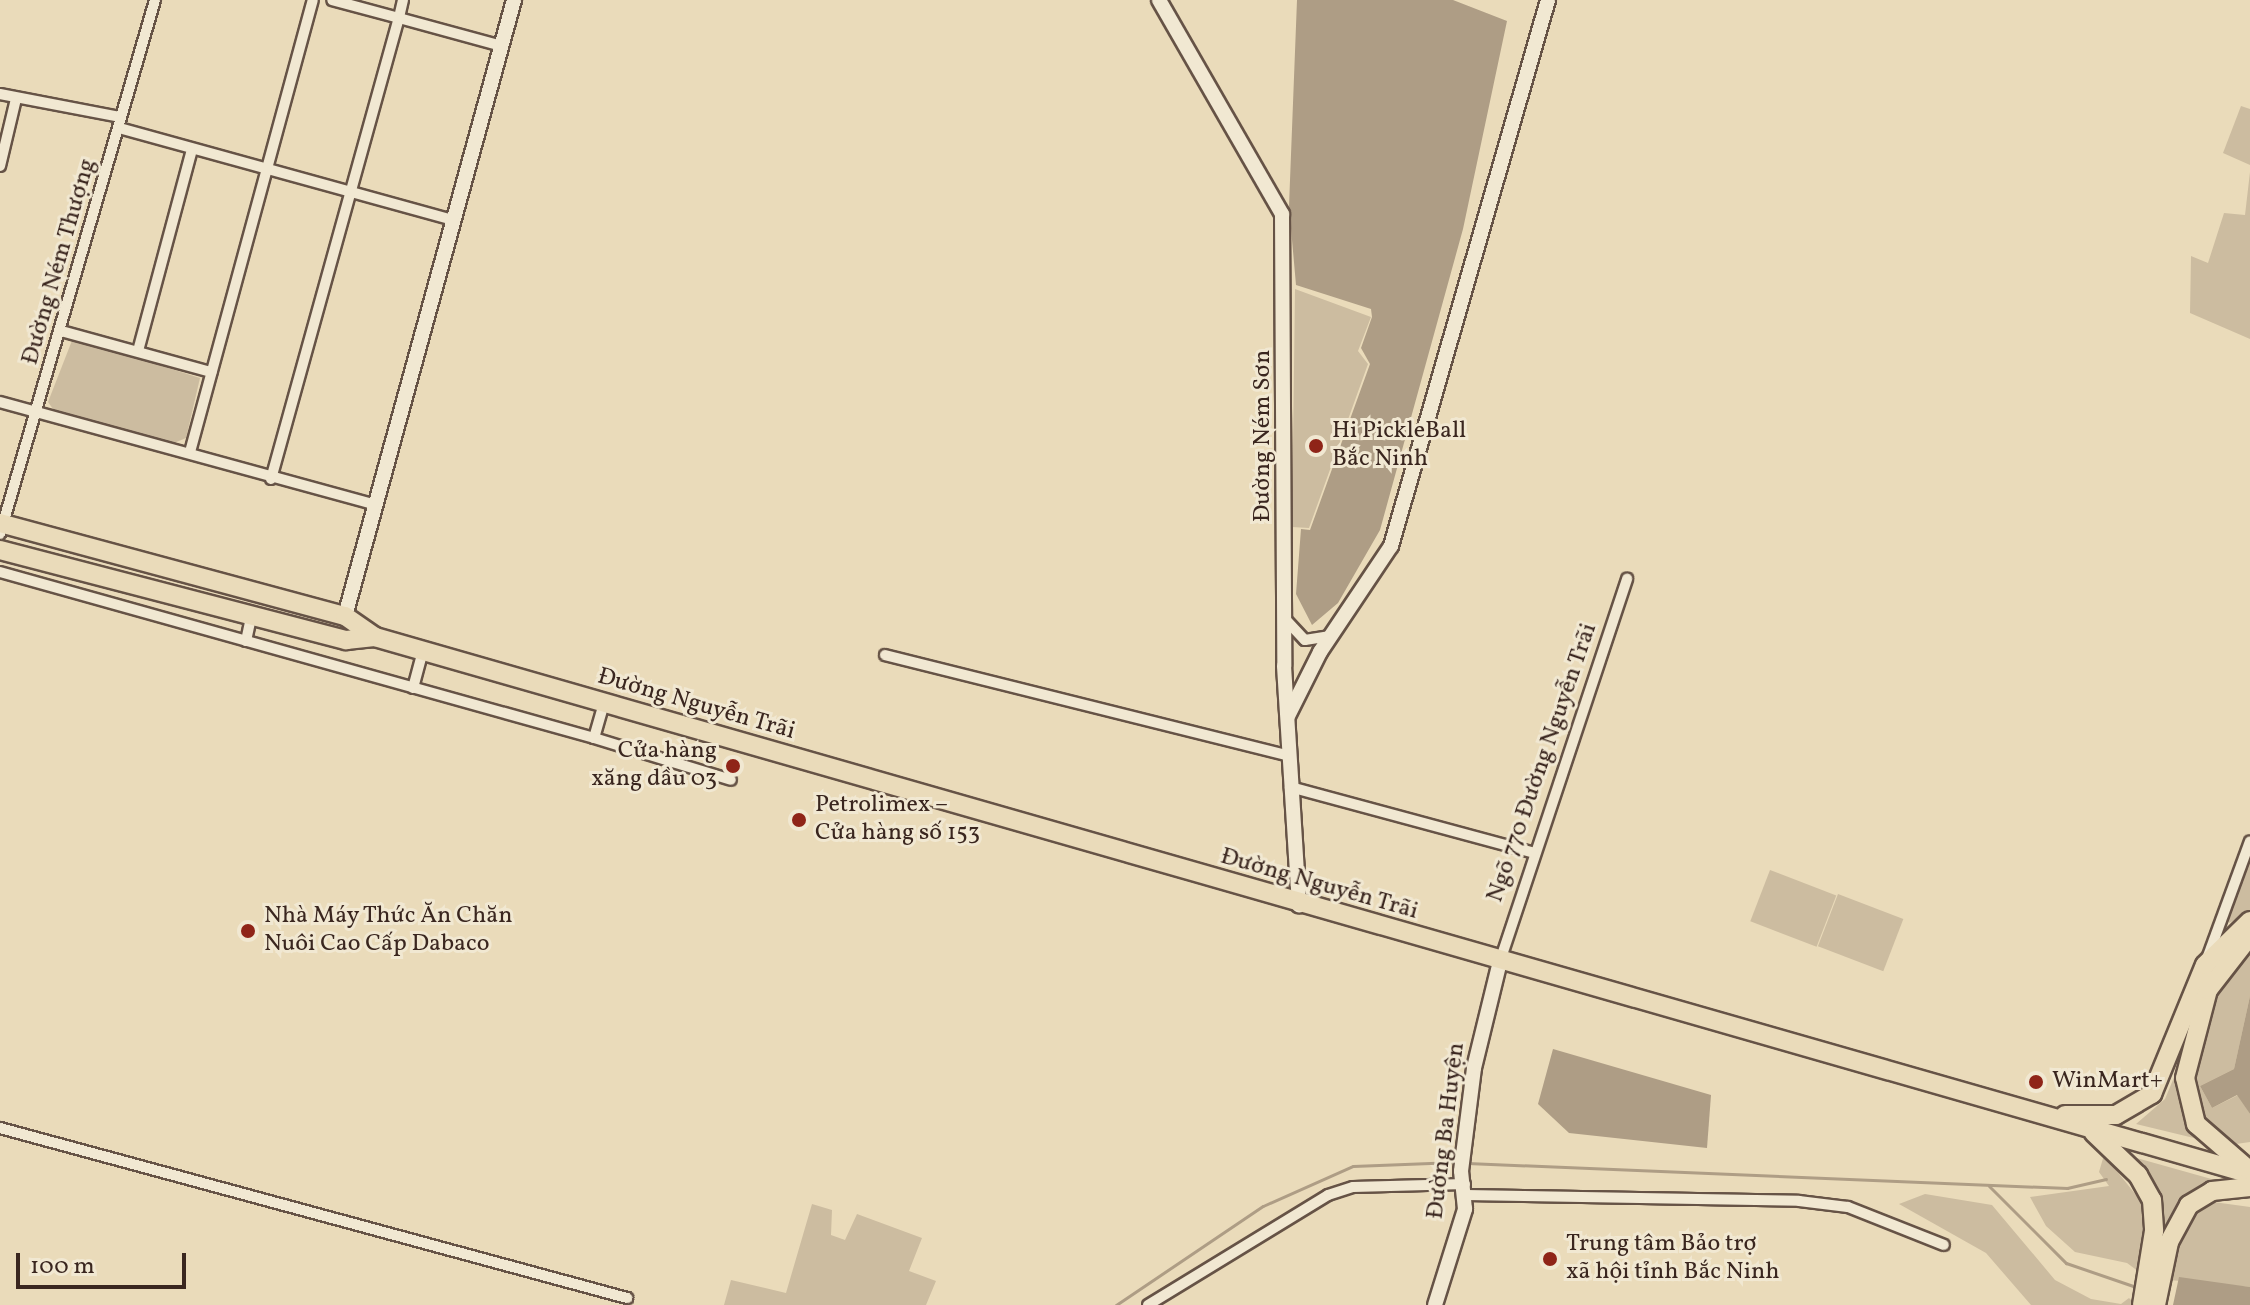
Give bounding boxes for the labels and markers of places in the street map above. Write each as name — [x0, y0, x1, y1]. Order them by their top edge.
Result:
place label: Hi PickleBall Bắc Ninh — [1332, 418, 1466, 474]
marker: Hi PickleBall Bắc Ninh — [1307, 437, 1325, 455]
place label: Cửa hàng xăng dầu 03 — [591, 738, 717, 794]
marker: Cửa hàng xăng dầu 03 — [724, 757, 742, 775]
place label: Petrolimex – Cửa hàng số 153 — [815, 792, 980, 848]
marker: Petrolimex – Cửa hàng số 153 — [790, 811, 808, 829]
place label: Nhà Máy Thức Ăn Chăn Nuôi Cao Cấp Dabaco — [264, 903, 514, 959]
marker: Nhà Máy Thức Ăn Chăn Nuôi Cao Cấp Dabaco — [239, 922, 257, 940]
place label: WinMart+ — [2052, 1068, 2163, 1096]
marker: WinMart+ — [2027, 1073, 2045, 1091]
place label: Trung tâm Bảo trợ xã hội tỉnh Bắc Ninh — [1566, 1231, 1780, 1287]
marker: Trung tâm Bảo trợ xã hội tỉnh Bắc Ninh — [1541, 1250, 1559, 1268]

